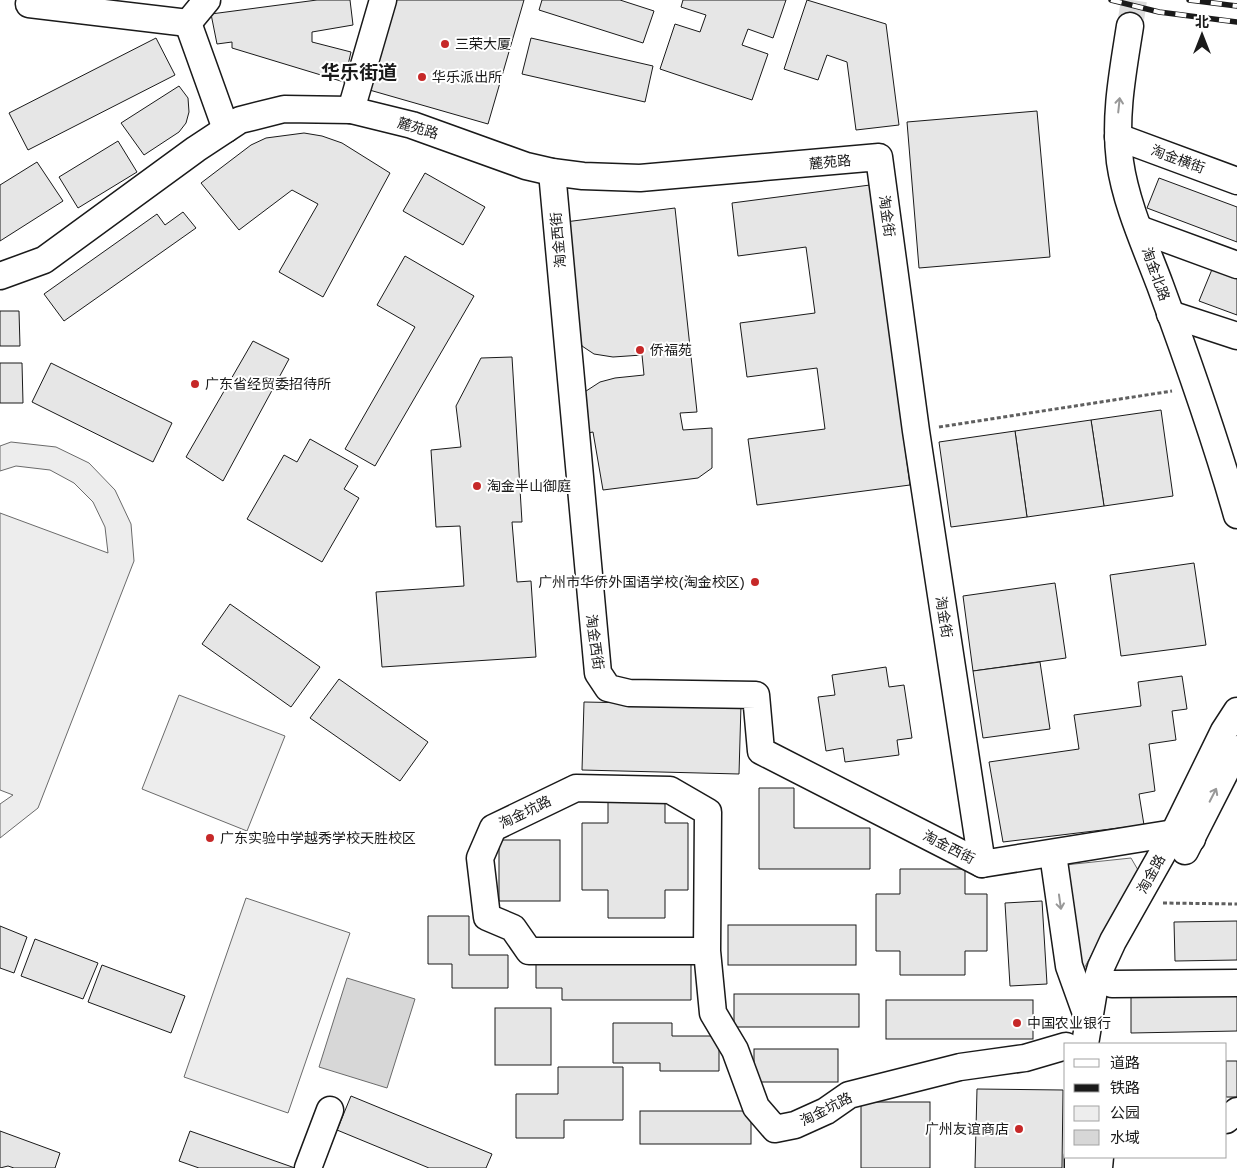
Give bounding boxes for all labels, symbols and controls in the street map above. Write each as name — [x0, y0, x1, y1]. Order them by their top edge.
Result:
north arrow — [1177, 10, 1227, 60]
text: 北 — [1195, 13, 1209, 30]
place label: 三荣大厦 — [455, 35, 511, 52]
marker: 三荣大厦 — [439, 38, 451, 50]
district label: 华乐街道 — [321, 60, 397, 83]
place label: 华乐派出所 — [432, 68, 502, 85]
marker: 华乐派出所 — [416, 71, 428, 83]
one-way arrow — [1114, 97, 1123, 113]
street label: 麓苑路 — [396, 113, 441, 142]
street label: 淘金横街 — [1149, 141, 1207, 176]
street label: 麓苑路 — [808, 151, 852, 172]
street label: 淘金街 — [876, 194, 899, 238]
street label: 淘金西街 — [547, 211, 568, 269]
street label: 淘金北路 — [1139, 245, 1174, 303]
place label: 侨福苑 — [650, 341, 692, 358]
marker: 侨福苑 — [634, 344, 646, 356]
place label: 广东省经贸委招待所 — [205, 375, 331, 392]
marker: 广东省经贸委招待所 — [189, 378, 201, 390]
place label: 淘金半山御庭 — [487, 477, 571, 494]
marker: 淘金半山御庭 — [471, 480, 483, 492]
place label: 广州市华侨外国语学校(淘金校区) — [538, 573, 745, 590]
marker: 广州市华侨外国语学校(淘金校区) — [749, 576, 761, 588]
street label: 淘金街 — [933, 595, 956, 639]
street label: 淘金西街 — [583, 613, 608, 671]
one-way arrow — [1209, 788, 1218, 803]
street label: 淘金坑路 — [496, 792, 554, 831]
street label: 淘金西街 — [920, 826, 978, 867]
place label: 广东实验中学越秀学校天胜校区 — [220, 829, 416, 846]
marker: 广东实验中学越秀学校天胜校区 — [204, 832, 216, 844]
street label: 淘金路 — [1133, 851, 1168, 896]
one-way arrow — [1055, 894, 1065, 910]
place label: 中国农业银行 — [1027, 1014, 1111, 1031]
marker: 中国农业银行 — [1011, 1017, 1023, 1029]
legend — [1064, 1043, 1227, 1158]
text: 道路 — [1110, 1053, 1140, 1071]
text: 铁路 — [1110, 1078, 1140, 1096]
street label: 淘金坑路 — [797, 1088, 855, 1129]
text: 公园 — [1110, 1103, 1140, 1121]
place label: 广州友谊商店 — [925, 1120, 1009, 1137]
marker: 广州友谊商店 — [1013, 1123, 1025, 1135]
text: 水域 — [1110, 1128, 1140, 1146]

